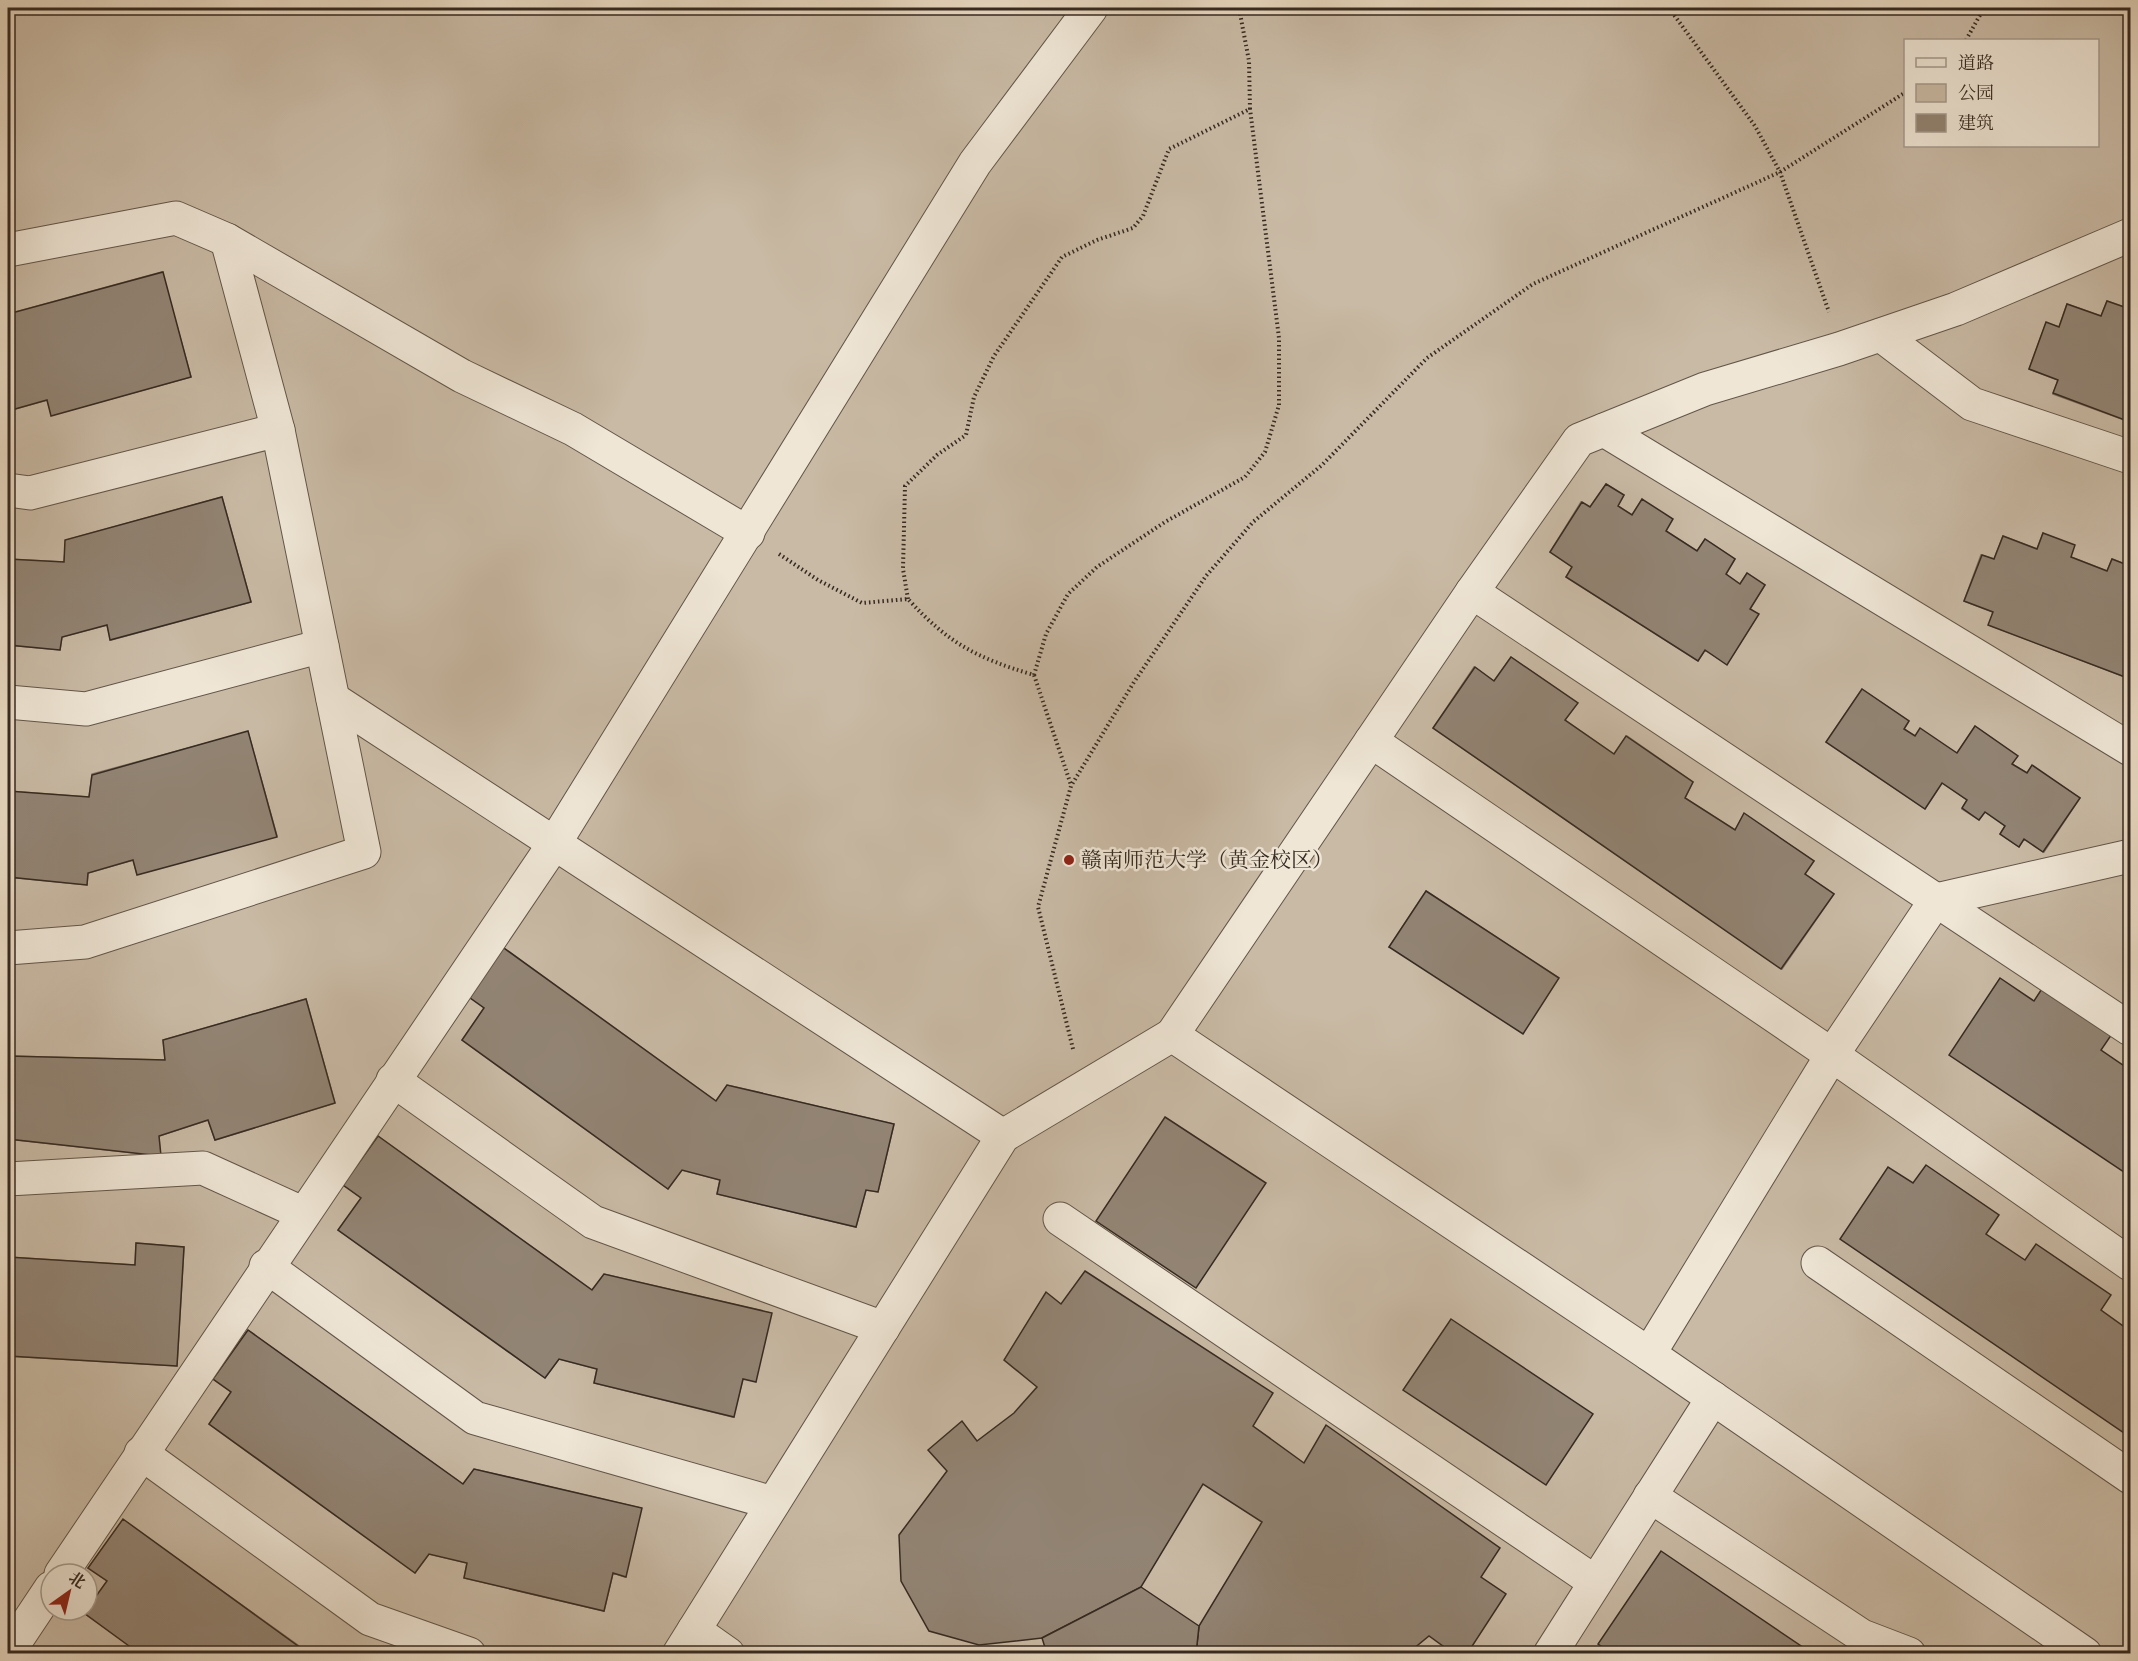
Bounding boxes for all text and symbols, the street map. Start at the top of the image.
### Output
legend [1904,39,2099,147]
text: 道路 [1958,52,1994,75]
text: 公园 [1958,82,1994,105]
text: 建筑 [1958,112,1994,135]
place label: 赣南师范大学（黄金校区） [1081,847,1333,874]
marker: 赣南师范大学（黄金校区） [1062,853,1076,867]
north arrow [39,1562,99,1622]
text: 北 [65,1568,89,1593]

